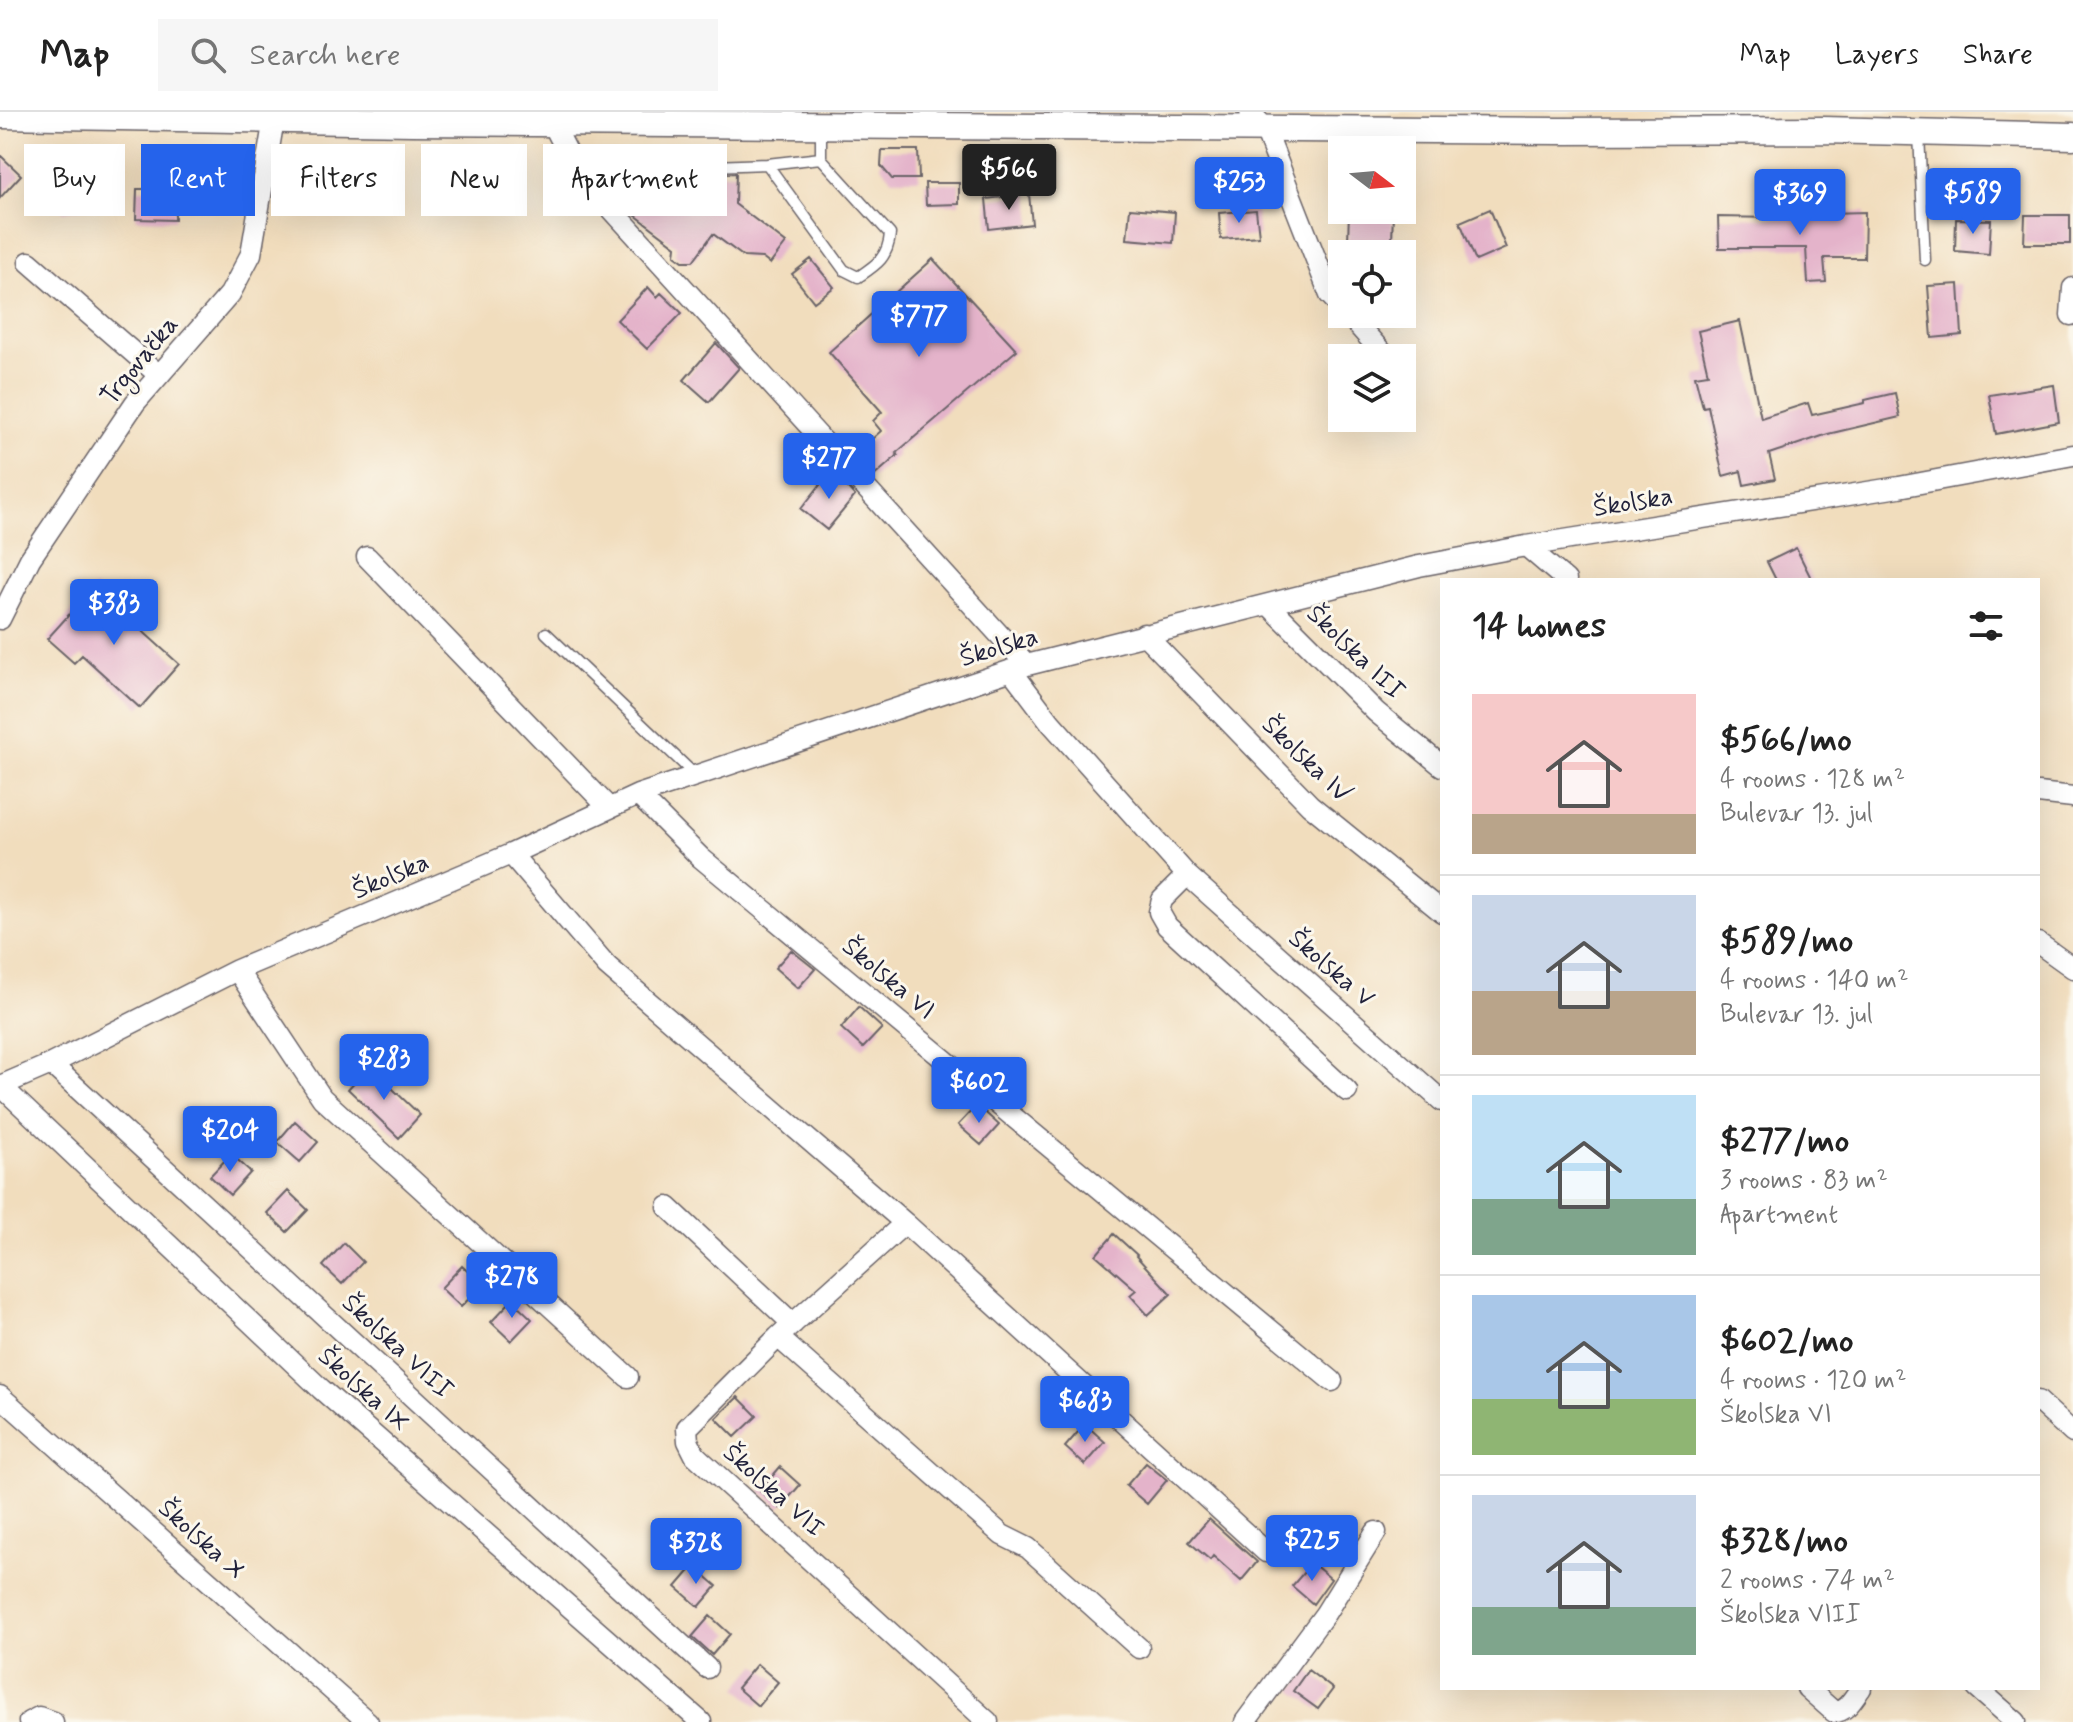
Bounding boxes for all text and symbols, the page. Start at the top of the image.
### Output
search box [158,19,718,91]
text: Map [40,31,110,80]
icon: search [186,33,230,77]
text: Search here [250,36,401,75]
text: Map [1740,37,1791,74]
text: Layers [1835,37,1919,74]
text: Share [1963,37,2033,74]
north arrow [1328,136,1416,224]
map controls [1328,136,1416,432]
chip: Buy [24,144,125,216]
chip: Rent [141,144,255,216]
chip: Filters [271,144,405,216]
chip: New [421,144,527,216]
chip: Apartment [543,144,727,216]
pin: $566 [962,144,1056,212]
text: $566 [980,153,1038,187]
pin: $253 [1192,157,1286,225]
text: $253 [1213,166,1265,200]
pin: $589 [1926,168,2020,236]
pin: $369 [1753,169,1847,237]
text: $589 [1944,177,2002,211]
text: $369 [1772,178,1828,212]
button: locate [1328,240,1416,328]
pin: $777 [872,291,966,359]
text: $777 [890,300,948,334]
street label: Trgovačka [93,309,188,414]
button: layers [1328,344,1416,432]
pin: $277 [782,433,876,501]
text: $277 [801,442,857,476]
street label: Školska [1591,480,1675,526]
pin: $383 [67,579,161,647]
text: $383 [88,588,140,622]
street label: Školska III [1299,598,1411,708]
text: 14 homes [1472,604,1606,649]
icon: filters [1964,604,2008,648]
street label: Školska [956,620,1042,676]
street label: Školska IV [1254,709,1358,811]
text: $566/mo [1720,718,1852,763]
icon: home [1536,726,1632,822]
text: 4 rooms · 128 m² [1720,763,1905,797]
text: Bulevar 13. jul [1720,797,1873,831]
street label: Školska [347,846,435,908]
text: $589/mo [1720,919,1853,964]
street label: Školska V [1281,922,1381,1016]
icon: home [1536,927,1632,1023]
street label: Školska VI [834,930,942,1028]
text: 4 rooms · 140 m² [1720,964,1909,998]
text: Bulevar 13. jul [1720,998,1873,1032]
pin: $283 [337,1034,431,1102]
text: $283 [358,1043,410,1077]
pin: $602 [932,1057,1026,1125]
text: $602 [950,1066,1009,1100]
pin: $204 [183,1106,277,1174]
text: $204 [201,1115,259,1149]
text: $277/mo [1720,1119,1849,1164]
icon: home [1536,1127,1632,1223]
text: 3 rooms · 83 m² [1720,1164,1888,1198]
text: Apartment [1720,1198,1838,1232]
pin: $278 [465,1252,559,1320]
text: $278 [484,1261,540,1295]
street label: Školska VIII [334,1287,460,1407]
text: $602/mo [1720,1319,1854,1364]
icon: home [1536,1327,1632,1423]
street label: Školska IX [310,1340,416,1440]
text: 4 rooms · 120 m² [1720,1364,1907,1398]
pin: $683 [1038,1376,1132,1444]
text: $683 [1058,1385,1112,1419]
text: Školska VI [1720,1398,1832,1432]
street label: Školska VII [715,1436,831,1546]
street label: Školska X [150,1492,252,1588]
pin: $225 [1265,1515,1359,1583]
pin: $328 [649,1518,743,1586]
text: $328/mo [1720,1519,1848,1564]
text: $225 [1284,1524,1340,1558]
text: $328 [669,1527,723,1561]
icon: home [1536,1527,1632,1623]
text: 2 rooms · 74 m² [1720,1564,1895,1598]
text: Školska VIII [1720,1598,1860,1632]

